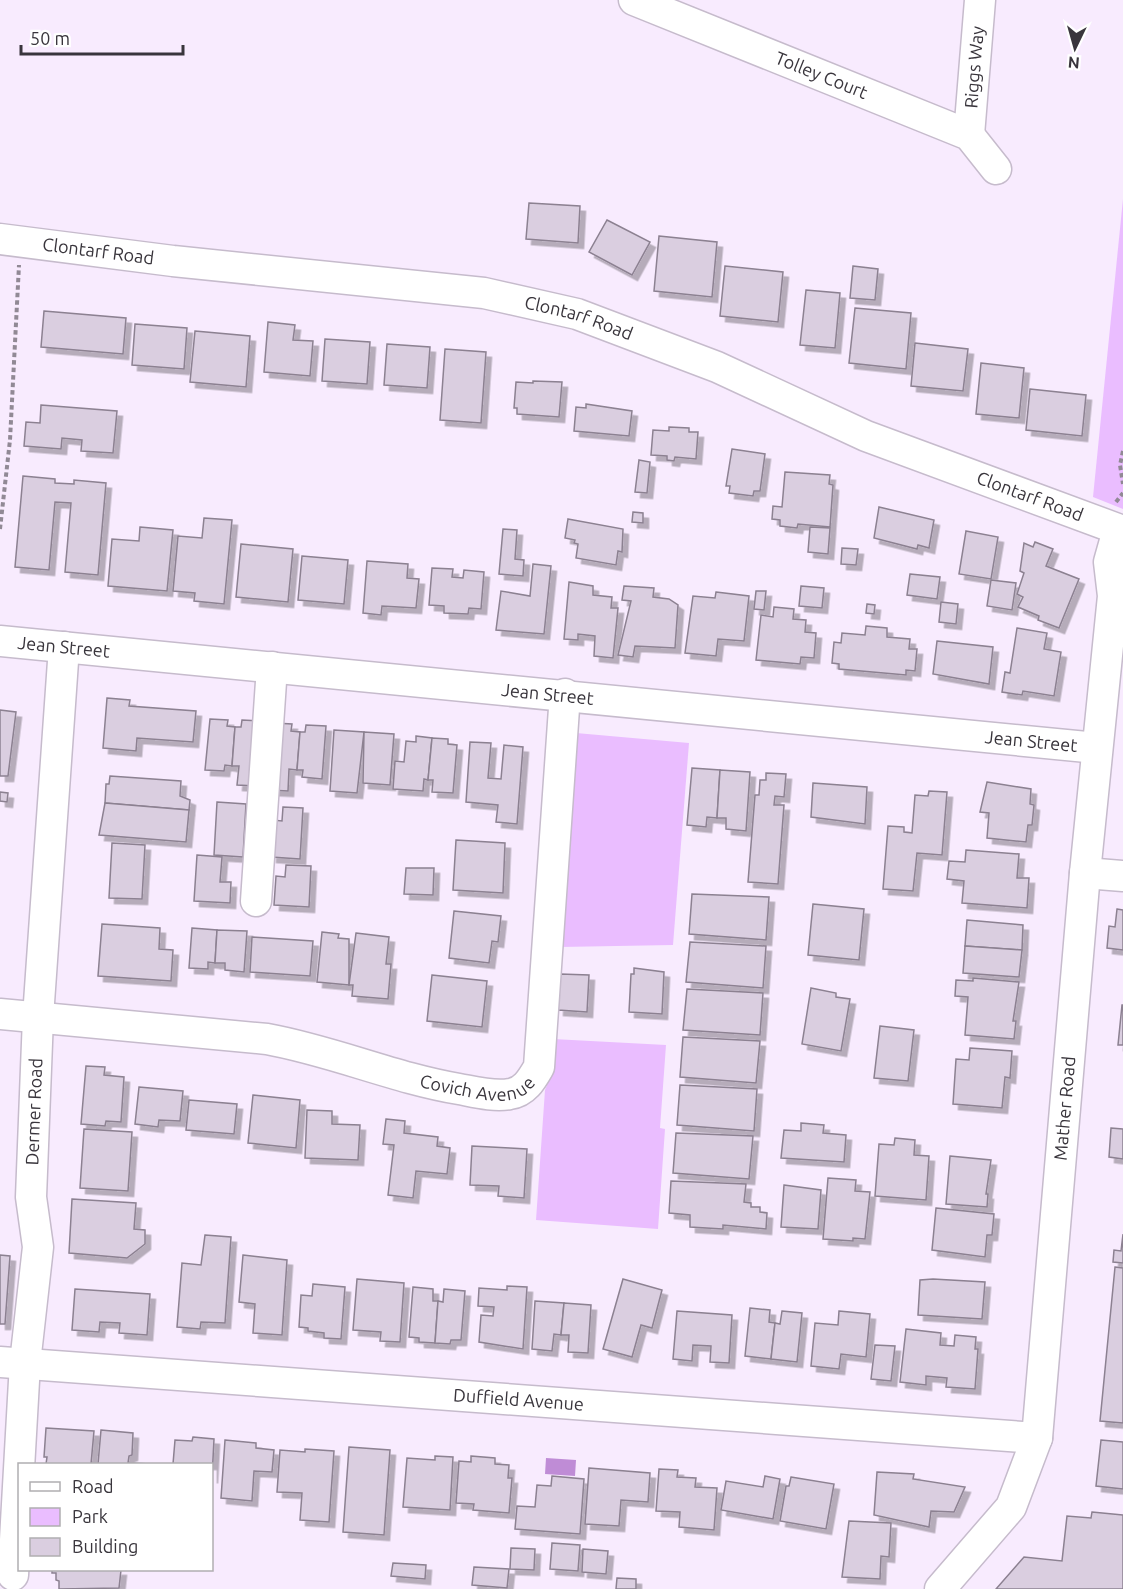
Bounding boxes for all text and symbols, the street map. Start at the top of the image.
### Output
scale bar [21,18,183,56]
north arrow [1045,18,1105,78]
street label: Riggs Way [960,25,987,109]
text: 50 m [30,28,70,48]
street label: Tolley Court [773,47,871,102]
text: N [1067,53,1080,72]
street label: Clontarf Road [41,233,155,267]
street label: Clontarf Road [523,291,636,343]
street label: Clontarf Road [974,467,1086,524]
street label: Jean Street [17,632,111,661]
street label: Jean Street [500,679,595,708]
street label: Jean Street [984,726,1078,755]
street label: Mather Road [1050,1055,1078,1161]
street label: Dermer Road [21,1058,45,1166]
street label: Covich Avenue [418,1070,539,1104]
street label: Duffield Avenue [453,1384,585,1414]
legend [18,1463,213,1571]
text: Road [72,1476,114,1496]
text: Park [72,1506,108,1526]
text: Building [72,1536,138,1556]

